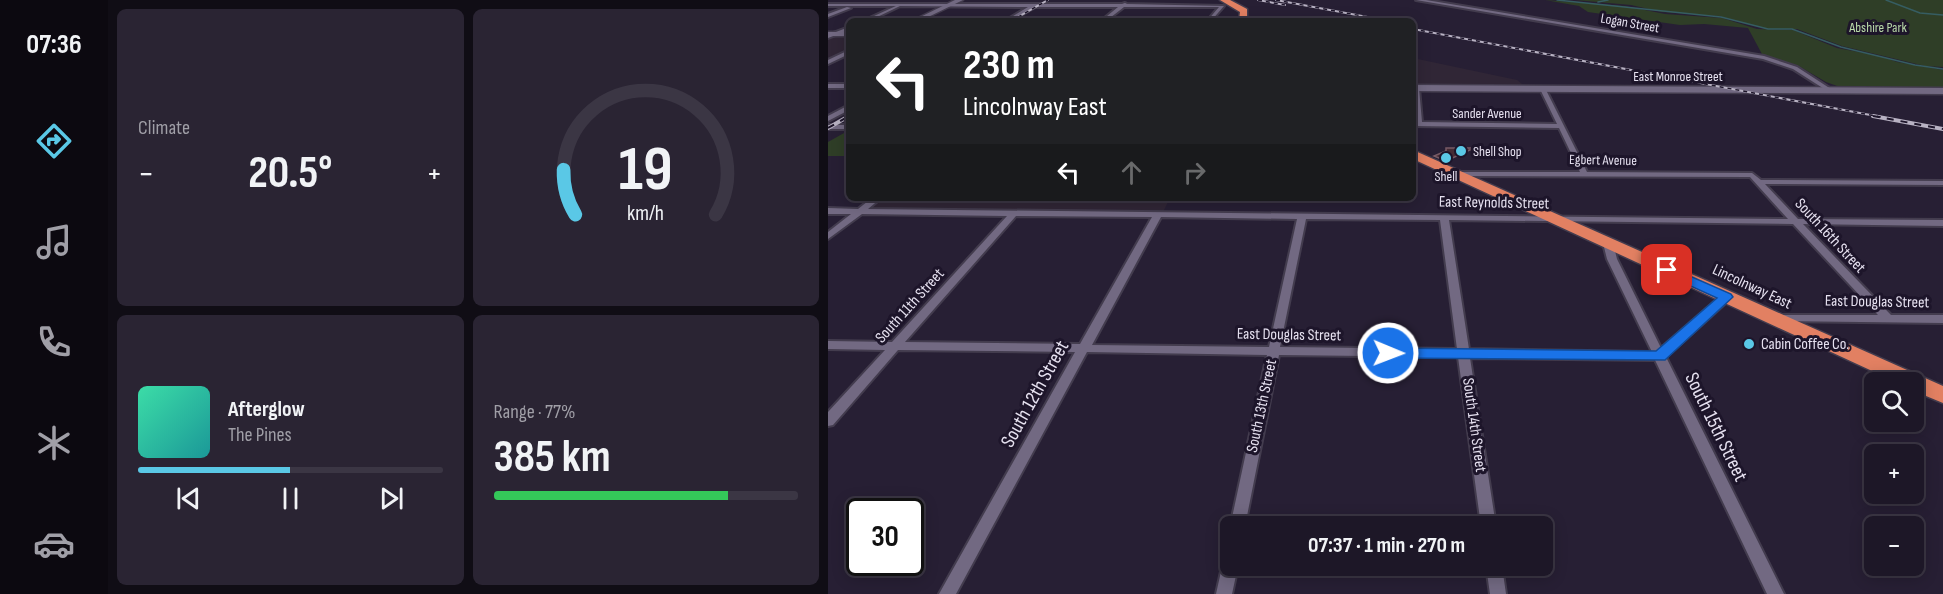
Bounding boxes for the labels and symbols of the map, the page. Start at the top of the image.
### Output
street label: Logan Street [1599,9,1661,37]
park label: Abshire Park [1848,19,1908,36]
street label: East Monroe Street [1633,68,1723,85]
street label: Sander Avenue [1452,105,1522,122]
place label: Shell Shop [1473,143,1522,160]
marker: Shell Shop [1454,144,1468,158]
marker: Shell [1439,151,1453,165]
street label: Egbert Avenue [1569,151,1637,169]
place label: Shell [1435,168,1457,185]
street label: East Reynolds Street [1439,193,1550,213]
street label: South 16th Street [1791,195,1869,277]
pin [1641,244,1692,295]
street label: Lincolnway East [1709,260,1795,314]
street label: South 11th Street [872,265,948,347]
street label: East Douglas Street [1825,292,1929,312]
position arrow [1356,321,1420,385]
street label: East Douglas Street [1237,325,1341,345]
place label: Cabin Coffee Co. [1761,335,1849,354]
street label: South 12th Street [996,336,1074,452]
marker: Cabin Coffee Co. [1742,337,1756,351]
street label: South 13th Street [1243,358,1281,454]
street label: South 15th Street [1679,369,1753,485]
street label: South 14th Street [1458,377,1490,473]
speed limit sign: 30 [846,498,924,576]

